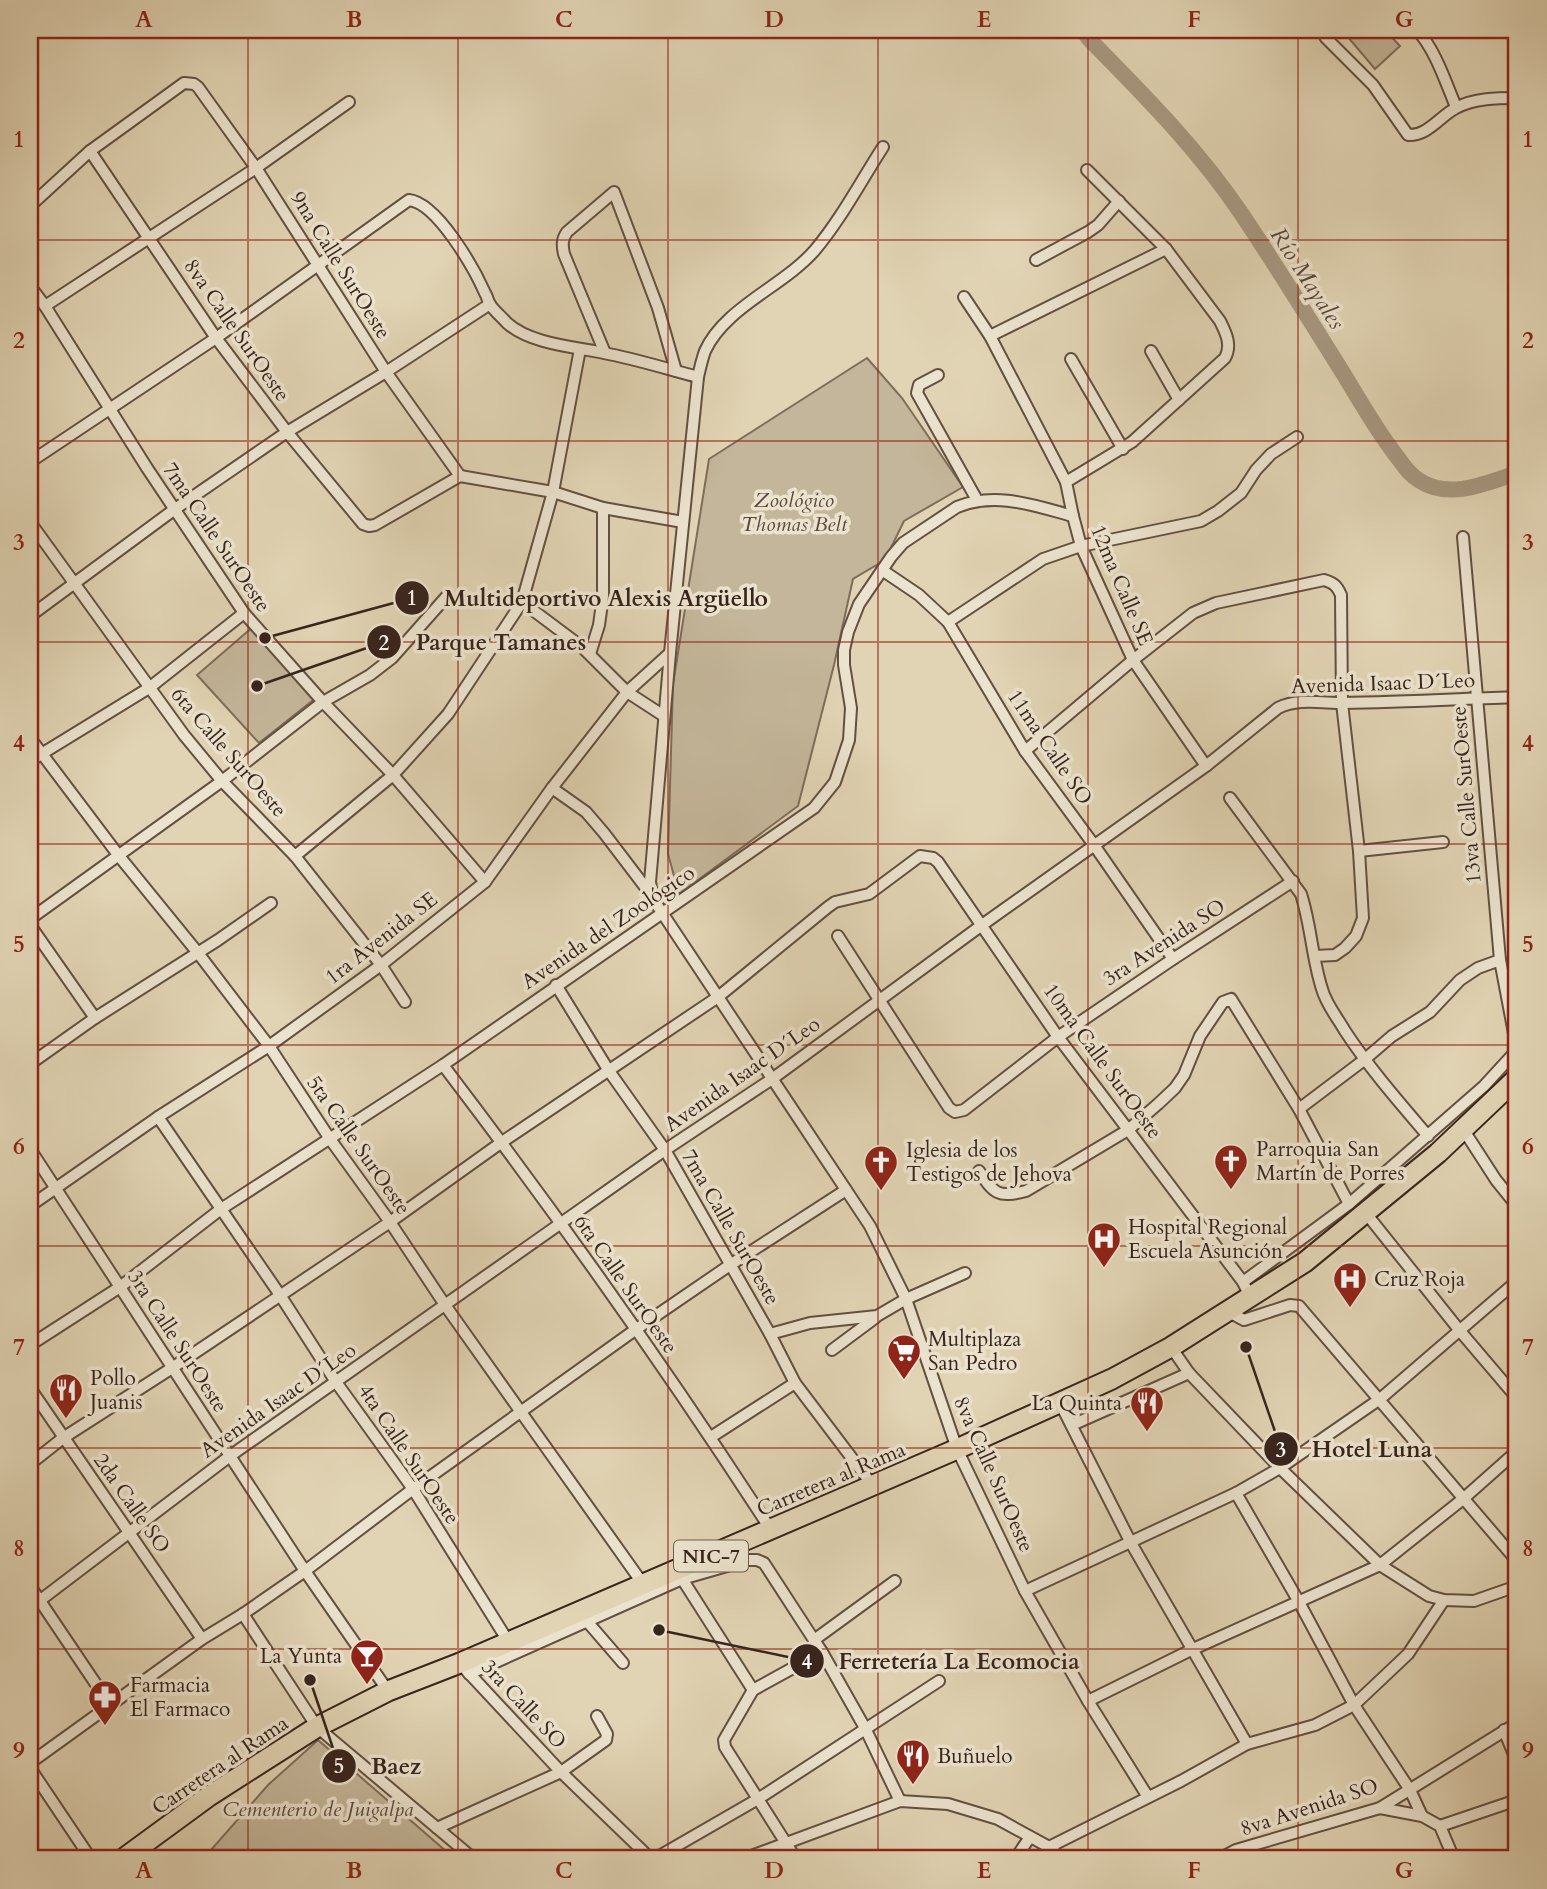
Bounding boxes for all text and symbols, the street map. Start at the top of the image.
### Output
text: A [135,4,153,35]
text: B [346,4,362,35]
text: C [555,4,573,35]
text: D [764,4,784,35]
text: E [977,4,991,35]
text: F [1187,4,1201,35]
text: G [1395,4,1414,35]
text: 1 [13,124,25,155]
text: 1 [1522,124,1534,155]
street label: 9na Calle SurOeste [284,186,398,345]
water label: Río Mayales [1263,221,1352,336]
street label: 8va Calle SurOeste [177,253,297,407]
text: 2 [13,325,25,356]
text: 2 [1522,325,1534,356]
street label: 7ma Calle SurOeste [156,457,277,618]
park label: Zoológico Thomas Belt [741,486,848,539]
street label: 12ma Calle SE [1083,520,1160,650]
text: 3 [13,527,25,558]
text: 3 [1522,527,1534,558]
callout: Multideportivo Alexis Argüello [395,576,782,620]
text: Multideportivo Alexis Argüello [444,583,768,614]
text: 1 [407,584,417,613]
callout: Parque Tamanes [367,620,601,664]
text: Parque Tamanes [416,627,586,658]
text: 2 [379,629,390,658]
street label: Avenida Isaac D´Leo [1290,666,1476,701]
street label: 6ta Calle SurOeste [164,681,293,824]
street label: 11ma Calle SO [1000,684,1099,811]
street label: 13va Calle SurOeste [1444,705,1489,885]
text: 4 [13,728,25,759]
text: 4 [1522,728,1534,759]
street label: Avenida del Zoológico [516,858,701,996]
street label: 1ra Avenida SE [319,885,444,992]
street label: 3ra Avenida SO [1097,892,1231,993]
text: 5 [13,929,25,960]
text: 5 [1522,929,1534,960]
street label: 10ma Calle SurOeste [1036,978,1169,1145]
street label: Avenida Isaac D´Leo [659,1010,826,1139]
street label: 5ta Calle SurOeste [300,1070,417,1221]
text: 6 [13,1131,25,1162]
text: 6 [1522,1131,1534,1162]
place label: Parroquia San Martín de Porres [1256,1135,1405,1188]
place label: Iglesia de los Testigos de Jehova [906,1136,1072,1189]
church icon: Parroquia San Martín de Porres [1212,1142,1250,1191]
church icon: Iglesia de los Testigos de Jehova [862,1143,900,1192]
street label: 7ma Calle SurOeste [674,1144,787,1310]
street label: 6ta Calle SurOeste [567,1209,684,1360]
place label: Hospital Regional Escuela Asunción [1128,1213,1287,1266]
hospital icon: Hospital Regional Escuela Asunción [1085,1220,1123,1269]
hospital icon: Cruz Roja [1331,1260,1369,1309]
street label: 3ra Calle SurOeste [121,1264,235,1418]
place label: Cruz Roja [1374,1265,1465,1294]
place label: Multiplaza San Pedro [928,1325,1021,1378]
text: 7 [13,1332,25,1363]
supermarket icon: Multiplaza San Pedro [885,1332,923,1381]
text: 7 [1522,1332,1534,1363]
street label: Avenida Isaac D´Leo [195,1336,362,1465]
place label: Pollo Juanis [87,1364,143,1417]
restaurant icon: Pollo Juanis [47,1371,85,1420]
street label: 4ta Calle SurOeste [351,1378,466,1530]
restaurant icon: La Quinta [1128,1384,1166,1433]
place label: La Quinta [1031,1389,1122,1418]
street label: 8va Calle SurOeste [946,1392,1041,1557]
callout: Hotel Luna [1263,1427,1446,1471]
text: Hotel Luna [1312,1434,1433,1465]
street label: Carretera al Rama [752,1435,910,1524]
text: 3 [1276,1436,1286,1465]
street label: 2da Calle SO [86,1447,177,1559]
text: 8 [13,1533,25,1564]
text: 8 [1522,1533,1534,1564]
road number: NIC-7 [674,1540,748,1572]
bar icon: La Yunta [348,1637,386,1686]
callout: Ferretería La Ecomocia [789,1639,1094,1683]
place label: La Yunta [260,1642,342,1671]
text: Ferretería La Ecomocia [838,1646,1080,1677]
text: 4 [802,1648,813,1677]
street label: 3ra Calle SO [475,1653,573,1755]
place label: Farmacia El Farmaco [130,1671,230,1724]
pharmacy icon: Farmacia El Farmaco [86,1678,124,1727]
street label: Carretera al Rama [146,1709,294,1822]
text: 9 [13,1735,25,1766]
text: 9 [1522,1735,1534,1766]
restaurant icon: Buñuelo [894,1737,932,1786]
place label: Buñuelo [937,1742,1013,1771]
callout: Baez [322,1744,436,1788]
text: Baez [371,1751,421,1782]
text: 5 [334,1752,344,1781]
street label: 8va Avenida SO [1236,1771,1382,1843]
park label: Cementerio de Juigalpa [223,1795,413,1824]
text: A [135,1855,153,1886]
text: B [346,1855,362,1886]
text: C [555,1855,573,1886]
text: D [764,1855,784,1886]
text: E [977,1855,991,1886]
text: F [1187,1855,1201,1886]
text: G [1395,1855,1414,1886]

